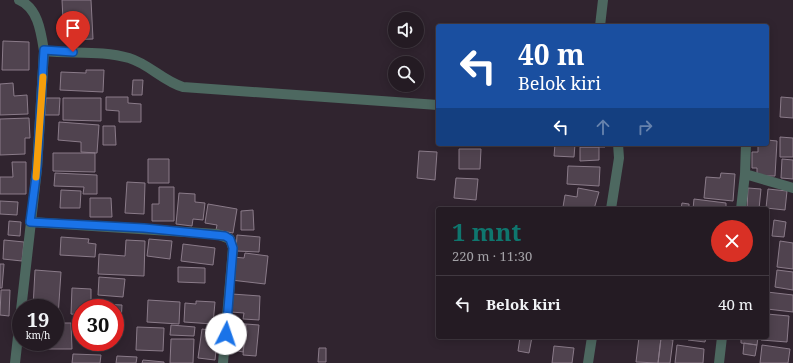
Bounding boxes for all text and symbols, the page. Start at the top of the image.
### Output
pin [56,11,90,52]
map controls [388,12,424,92]
button: sound [388,12,424,48]
icon: arrive [62,17,84,39]
text: 40 m [518,35,585,73]
icon: left [452,40,504,92]
button: search [388,56,424,92]
text: Belok kiri [518,71,601,95]
icon: left [550,116,572,138]
icon: ahead [592,116,614,138]
icon: right [634,116,656,138]
text: 1 mnt [452,215,521,248]
button: close [711,220,753,262]
text: 220 m · 11:30 [452,247,532,265]
icon: left [452,293,474,315]
text: Belok kiri [486,294,561,314]
text: 40 m [718,294,753,314]
speed limit sign: 30 [72,299,124,351]
text: 19 [27,306,49,333]
position arrow [205,313,247,355]
text: km/h [26,328,50,342]

